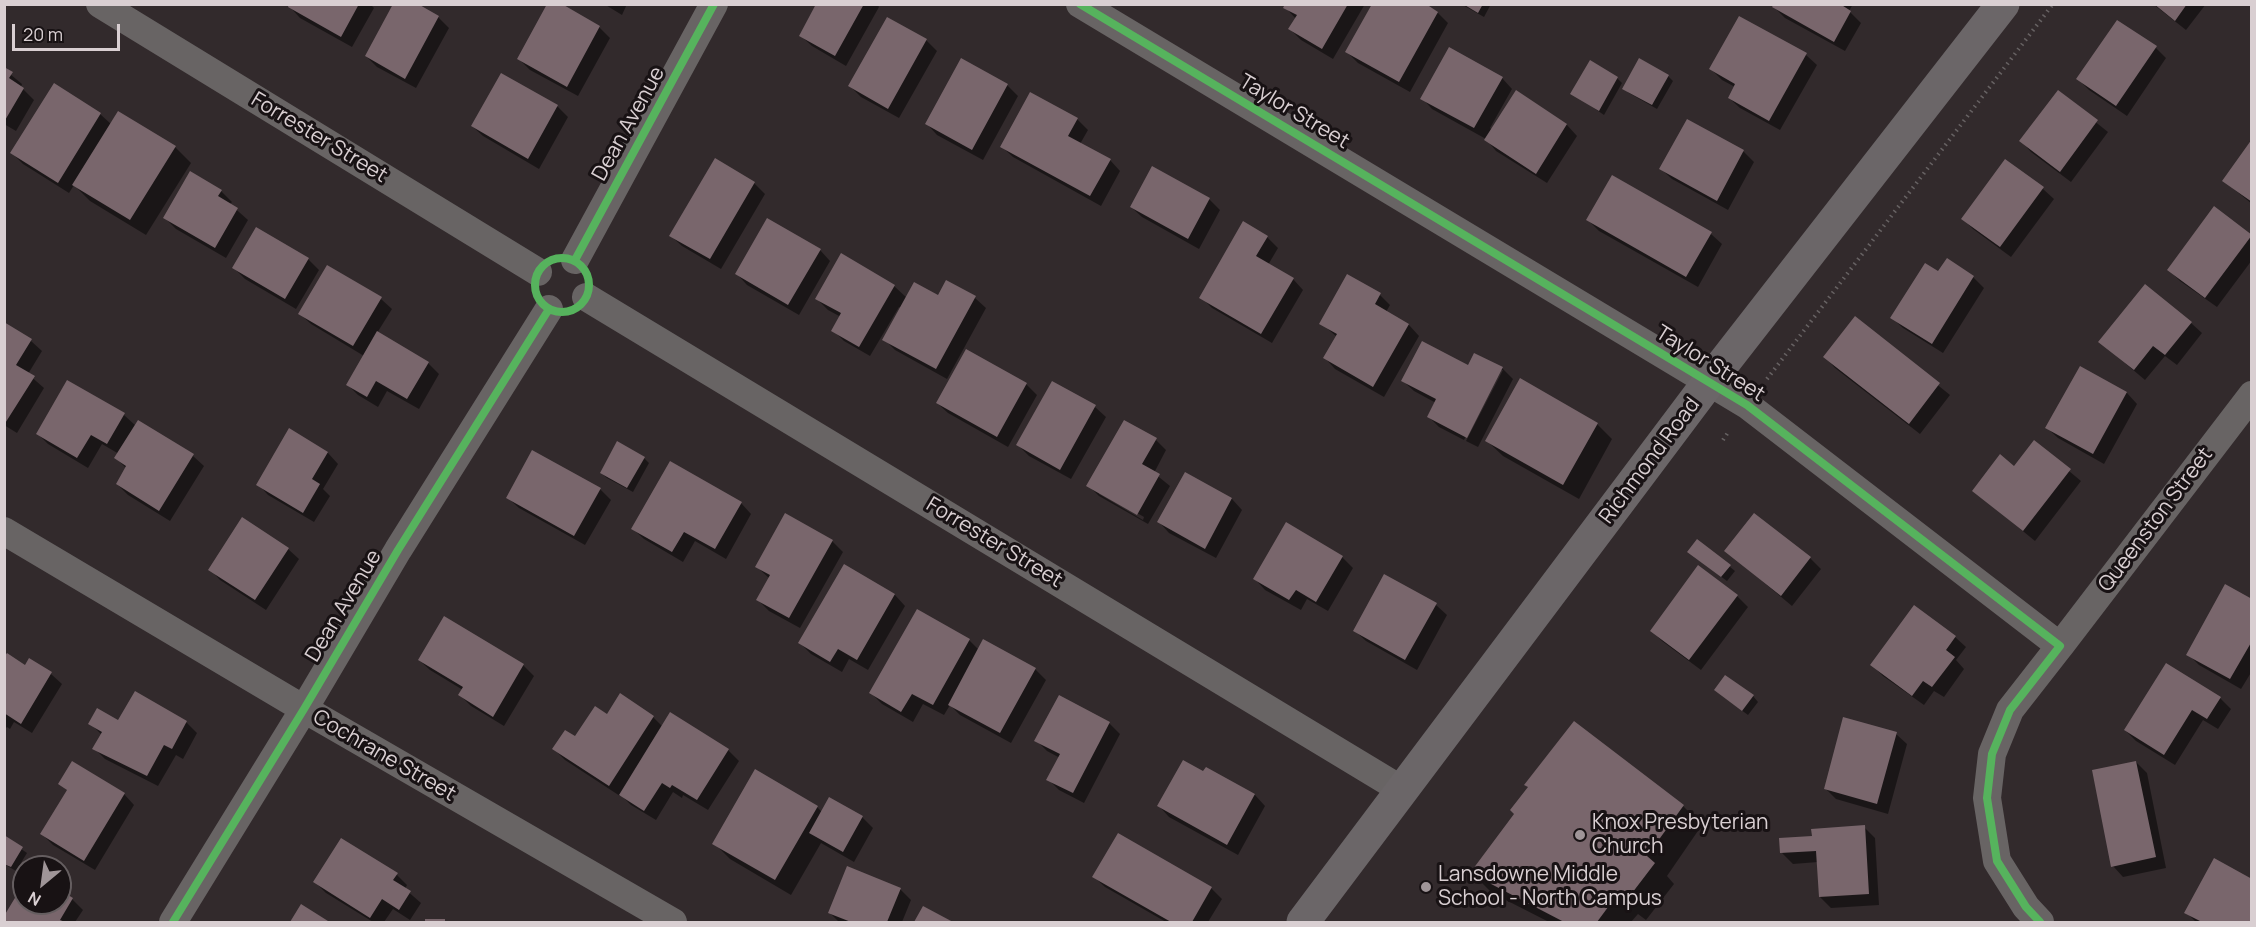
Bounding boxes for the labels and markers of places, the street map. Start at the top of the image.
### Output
place label: Knox Presbyterian Church [1592,810,1768,860]
marker: Knox Presbyterian Church [1573,828,1587,842]
place label: Lansdowne Middle School - North Campus [1438,862,1662,912]
marker: Lansdowne Middle School - North Campus [1419,880,1433,894]

